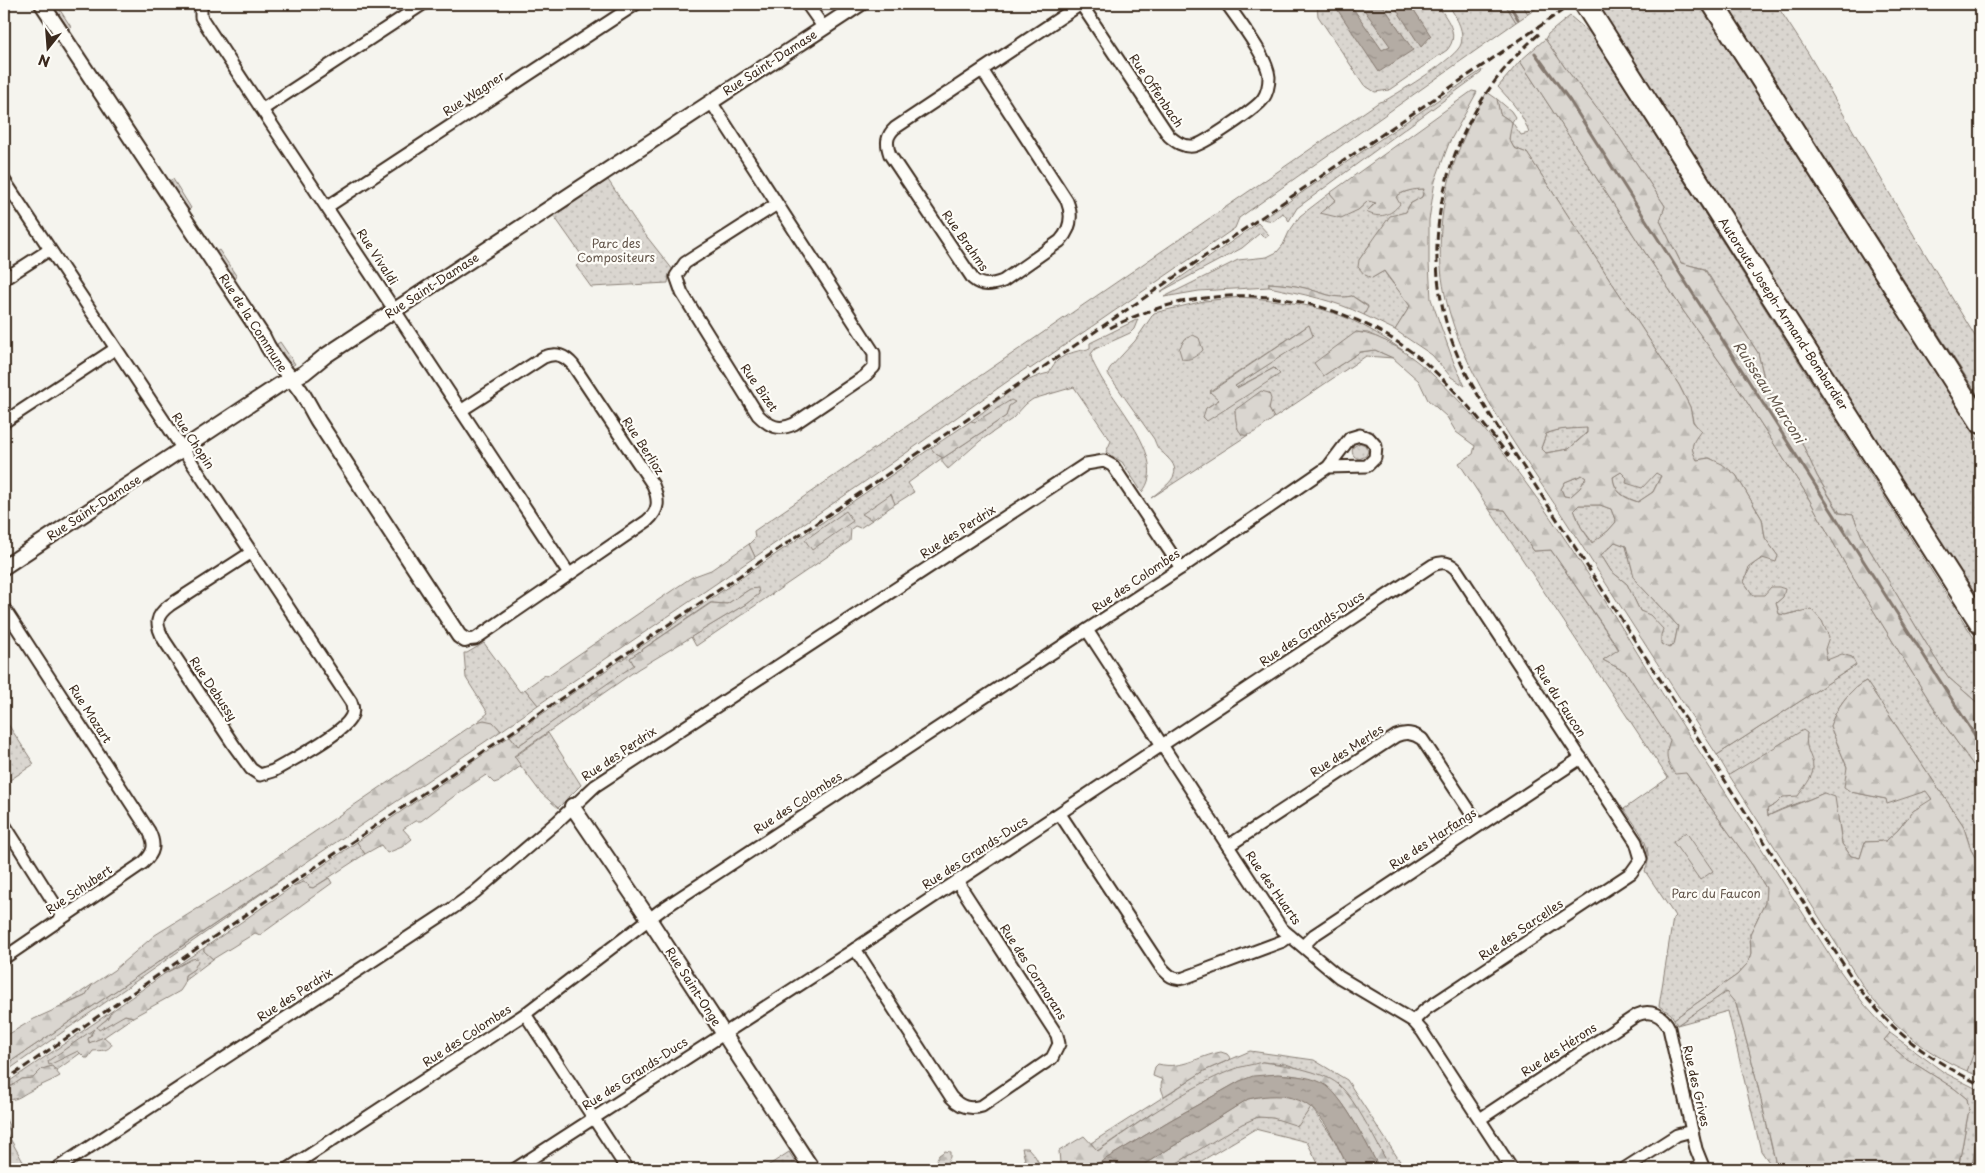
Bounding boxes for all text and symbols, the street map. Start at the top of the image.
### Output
north arrow [22,22,72,72]
street label: Rue Saint-Damase [719,25,820,99]
text: N [36,49,52,73]
street label: Rue Offenbach [1125,50,1188,131]
street label: Rue Wagner [439,66,508,120]
street label: Rue Brahms [938,206,994,275]
street label: Autoroute Joseph-Armand-Bombardier [1715,214,1853,414]
street label: Rue Vivaldi [353,225,403,288]
park label: Parc des Compositeurs [577,234,656,266]
street label: Rue Saint-Damase [381,248,482,322]
street label: Rue de la Commune [215,270,293,376]
water label: Ruisseau Marconi [1728,336,1811,449]
street label: Rue Bizet [737,360,783,415]
street label: Rue Chopin [168,408,219,472]
street label: Rue Berlioz [618,413,669,478]
street label: Rue Saint-Damase [43,470,144,544]
street label: Rue des Perdrix [916,500,999,562]
street label: Rue des Colombes [1088,544,1183,616]
street label: Rue des Grands-Ducs [1255,586,1368,670]
street label: Rue Debussy [186,653,242,724]
street label: Rue du Faucon [1531,661,1591,740]
street label: Rue Mozart [65,681,117,746]
street label: Rue des Merles [1306,719,1387,781]
street label: Rue des Perdrix [578,721,659,785]
street label: Rue des Colombes [750,766,846,838]
street label: Rue des Harfangs [1385,803,1480,873]
street label: Rue des Grands-Ducs [918,811,1031,893]
street label: Rue des Huarts [1242,847,1306,928]
street label: Rue Schubert [42,860,115,918]
park label: Parc du Faucon [1671,884,1761,902]
street label: Rue des Sarcelles [1475,894,1567,964]
street label: Rue des Cormorans [996,920,1072,1023]
street label: Rue Saint-Onge [662,943,726,1030]
street label: Rue des Perdrix [253,963,336,1025]
street label: Rue des Colombes [419,999,515,1071]
street label: Rue des Hérons [1517,1018,1600,1080]
street label: Rue des Grands-Ducs [578,1032,691,1114]
street label: Rue des Grives [1679,1043,1715,1129]

